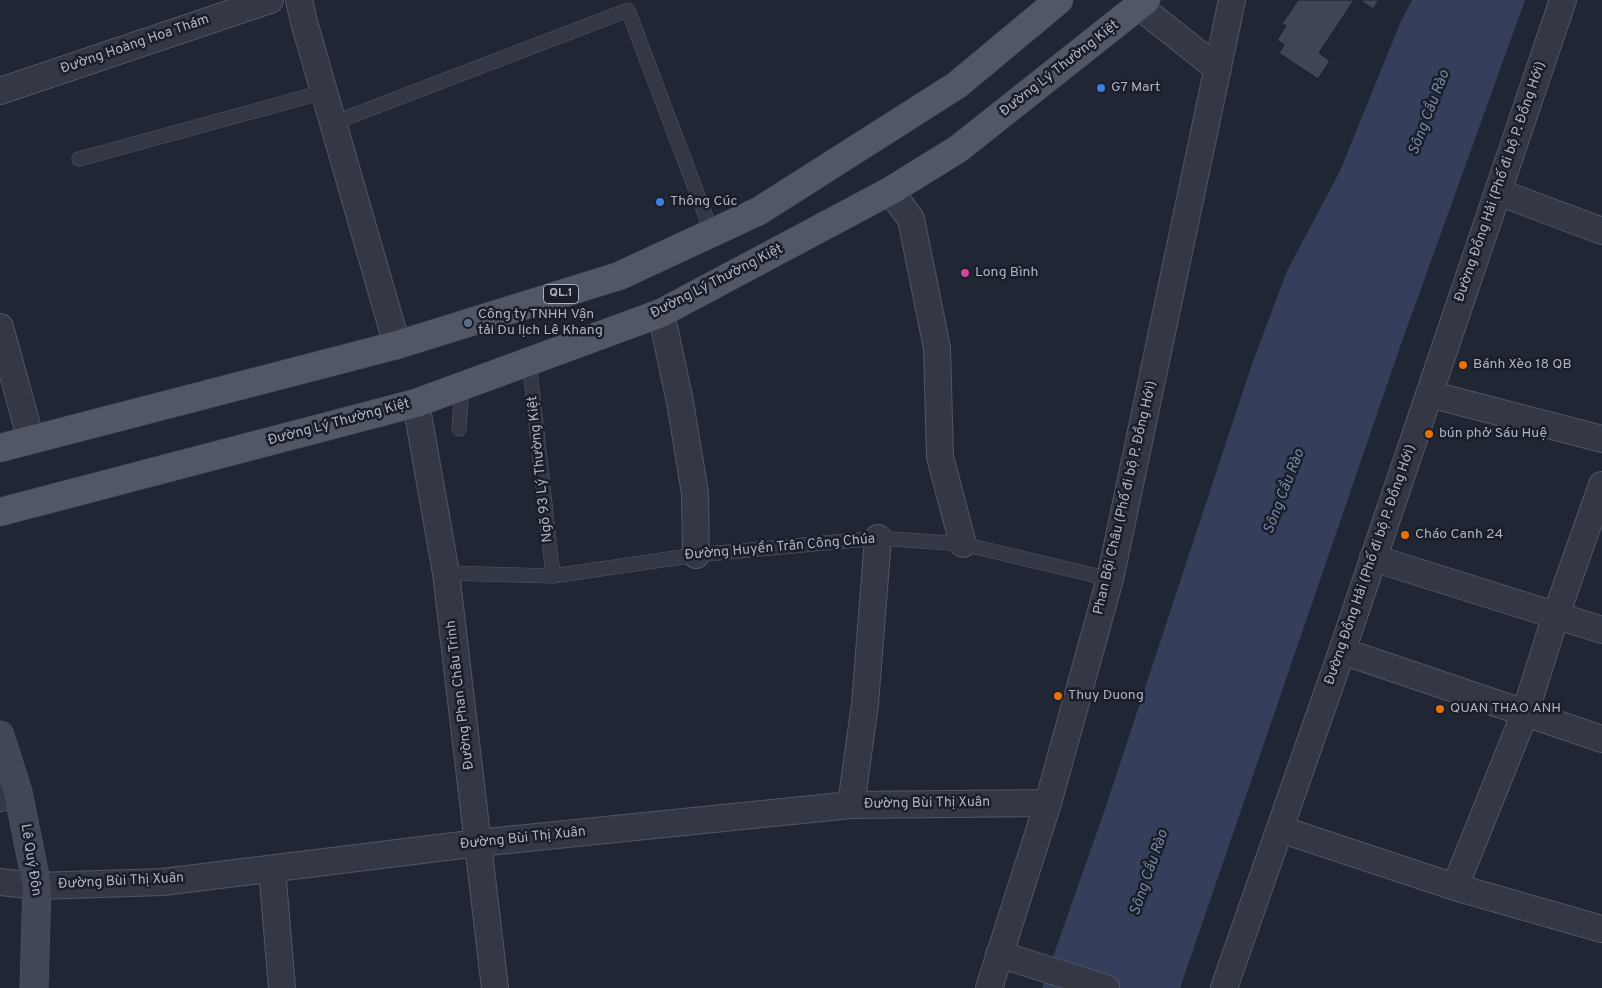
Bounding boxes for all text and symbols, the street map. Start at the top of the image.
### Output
street label: Đường Hoàng Hoa Thám [59,12,211,78]
street label: Đường Lý Thường Kiệt [997,17,1123,121]
street label: Đường Đồng Hải (Phố đi bộ P. Đồng Hới) [1452,60,1550,304]
water label: Sông Cầu Rào [1406,68,1454,158]
place label: G7 Mart [1111,80,1160,96]
marker: G7 Mart [1095,82,1107,94]
place label: Thông Cúc [670,194,737,210]
marker: Thông Cúc [654,196,666,208]
street label: Đường Lý Thường Kiệt [648,241,786,323]
place label: Long Bình [975,265,1038,281]
marker: Long Bình [959,267,971,279]
road number: QL.1 [544,284,578,304]
place label: Công ty TNHH Vận tải Du lịch Lê Khang [478,307,603,340]
marker: Công ty TNHH Vận tải Du lịch Lê Khang [462,317,474,329]
place label: Bánh Xèo 18 QB [1473,357,1572,373]
marker: Bánh Xèo 18 QB [1457,359,1469,371]
street label: Phan Bội Châu (Phố đi bộ P. Đồng Hới) [1091,379,1161,617]
street label: Ngõ 93 Lý Thường Kiệt [525,395,557,543]
street label: Đường Lý Thường Kiệt [266,396,412,450]
place label: bún phở Sáu Huệ [1439,426,1547,442]
marker: bún phở Sáu Huệ [1423,428,1435,440]
street label: Đường Đồng Hải (Phố đi bộ P. Đồng Hới) [1322,443,1420,687]
water label: Sông Cầu Rào [1261,447,1309,537]
place label: Cháo Canh 24 [1415,527,1503,543]
marker: Cháo Canh 24 [1399,529,1411,541]
street label: Đường Huyền Trân Công Chúa [684,531,876,565]
street label: Đường Phan Châu Trinh [443,619,479,771]
place label: Thuy Duong [1068,688,1144,704]
marker: Thuy Duong [1052,690,1064,702]
place label: QUAN THAO ANH [1450,701,1561,717]
marker: QUAN THAO ANH [1434,703,1446,715]
street label: Đường Bùi Thị Xuân [864,795,990,813]
street label: Lê Quý Đôn [16,823,44,897]
street label: Đường Bùi Thị Xuân [459,824,587,854]
water label: Sông Cầu Rào [1127,828,1173,918]
street label: Đường Bùi Thị Xuân [58,870,184,894]

